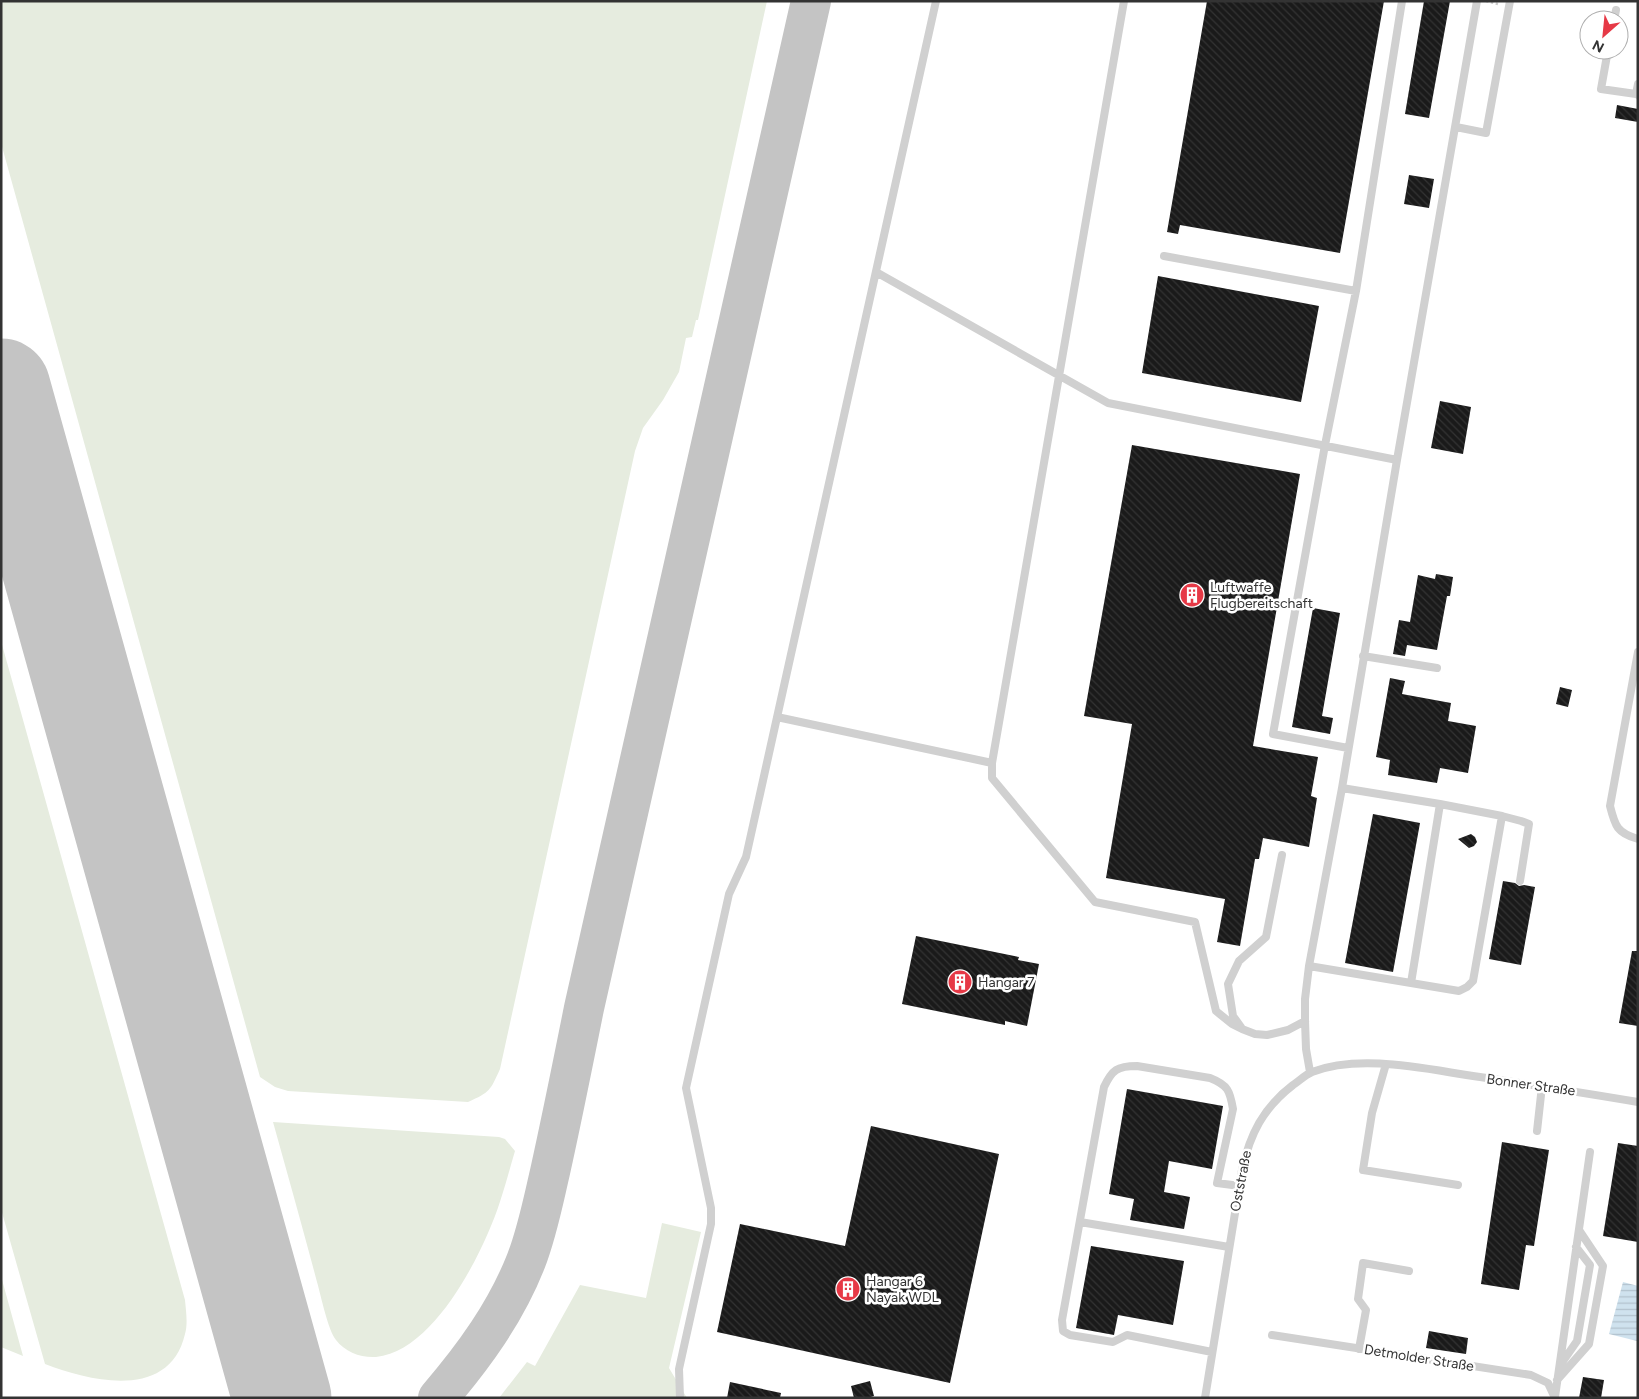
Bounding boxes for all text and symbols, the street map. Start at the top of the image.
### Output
north arrow [1579,10,1629,60]
text: N [1590,36,1607,56]
place label: Luftwaffe Flugbereitschaft [1210,579,1313,612]
building icon: Luftwaffe Flugbereitschaft [1179,582,1205,608]
building icon: Hangar 7 [947,969,973,995]
place label: Hangar 7 [978,974,1035,991]
street label: Bonner Straße [1486,1070,1577,1100]
street label: Oststraße [1227,1149,1255,1213]
place label: Hangar 6 Nayak WDL [866,1273,940,1306]
building icon: Hangar 6 Nayak WDL [835,1276,861,1302]
street label: Detmolder Straße [1363,1341,1476,1375]

